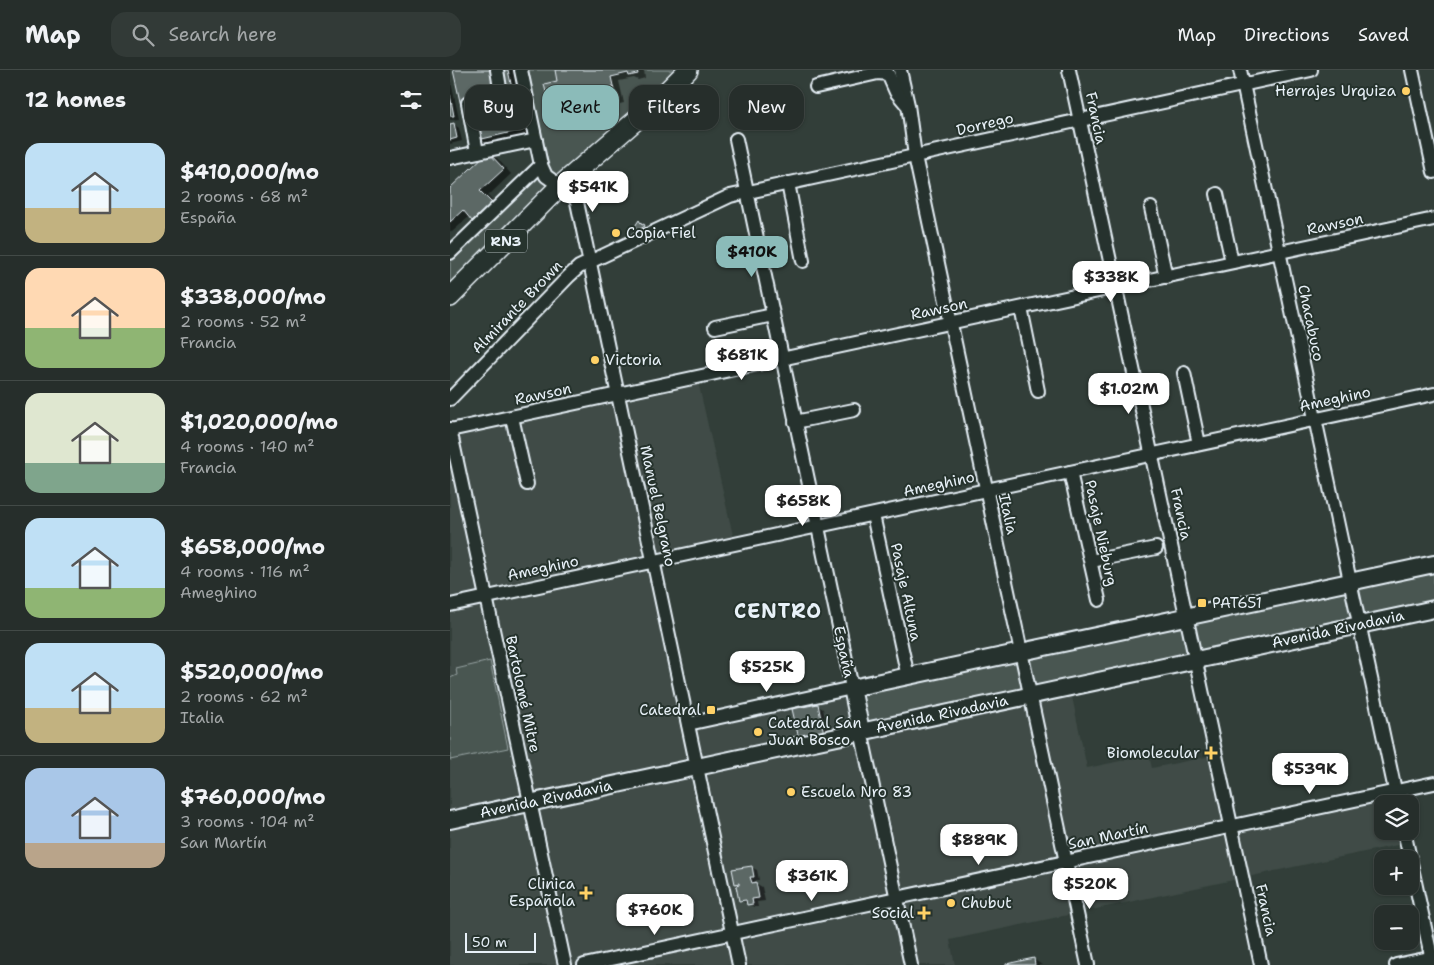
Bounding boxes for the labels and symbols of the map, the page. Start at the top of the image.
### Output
place label: Herrajes Urquiza [1275,81,1397,101]
marker: Herrajes Urquiza [1400,85,1412,97]
street label: Francia [1081,90,1111,147]
street label: Dorrego [954,108,1016,140]
pin: $541K [558,170,628,213]
street label: Rawson [1305,208,1365,240]
place label: Copia Fiel [626,223,696,243]
marker: Copia Fiel [610,227,622,239]
road number: RN3 [485,230,527,252]
pin: $410K [717,236,787,278]
street label: Almirante Brown [467,256,567,358]
pin: $338K [1076,260,1146,303]
street label: Chacabuco [1293,283,1329,363]
street label: Rawson [909,293,969,325]
pin: $681K [707,338,777,381]
place label: Victoria [605,350,662,370]
marker: Victoria [589,354,601,366]
pin: $1.02M [1088,372,1170,415]
street label: Rawson [513,378,573,410]
street label: Ameghino [1297,382,1373,416]
street label: Manuel Belgrano [635,444,681,568]
street label: Ameghino [901,467,977,501]
street label: Pasaje Nieburg [1080,478,1122,588]
pin: $658K [768,484,838,527]
street label: Francia [1166,486,1196,543]
street label: Italia [994,492,1022,537]
street label: Pasaje Altuna [886,541,926,643]
street label: Ameghino [505,551,581,585]
place label: PAT651 [1212,593,1262,613]
marker: PAT651 [1196,597,1208,609]
district label: CENTRO [734,598,822,624]
street label: Avenida Rivadavia [1270,605,1407,653]
street label: España [829,624,859,680]
street label: Bartolomé Mitre [501,634,545,754]
pin: $525K [732,650,802,693]
street label: Avenida Rivadavia [874,690,1011,738]
place label: Catedral [639,700,701,720]
marker: Catedral [705,704,717,716]
place label: Catedral San Juan Bosco [768,713,862,750]
marker: Catedral San Juan Bosco [752,726,764,738]
place label: Biomolecular [1107,743,1200,763]
marker: Biomolecular [1204,746,1218,760]
pin: $539K [1275,752,1345,795]
street label: Avenida Rivadavia [478,775,615,823]
place label: Escuela Nro 83 [801,782,912,802]
marker: Escuela Nro 83 [785,786,797,798]
street label: San Martín [1066,818,1150,854]
pin: $889K [944,824,1014,866]
pin: $361K [777,860,847,902]
pin: $520K [1055,868,1125,910]
place label: Clinica Española [509,874,576,911]
street label: Francia [1251,882,1281,939]
marker: Clinica Española [579,886,593,900]
place label: Chubut [961,893,1012,913]
pin: $760K [620,894,690,936]
marker: Chubut [945,897,957,909]
place label: Social [872,903,914,923]
marker: Social [918,907,930,919]
scale bar [465,930,536,953]

